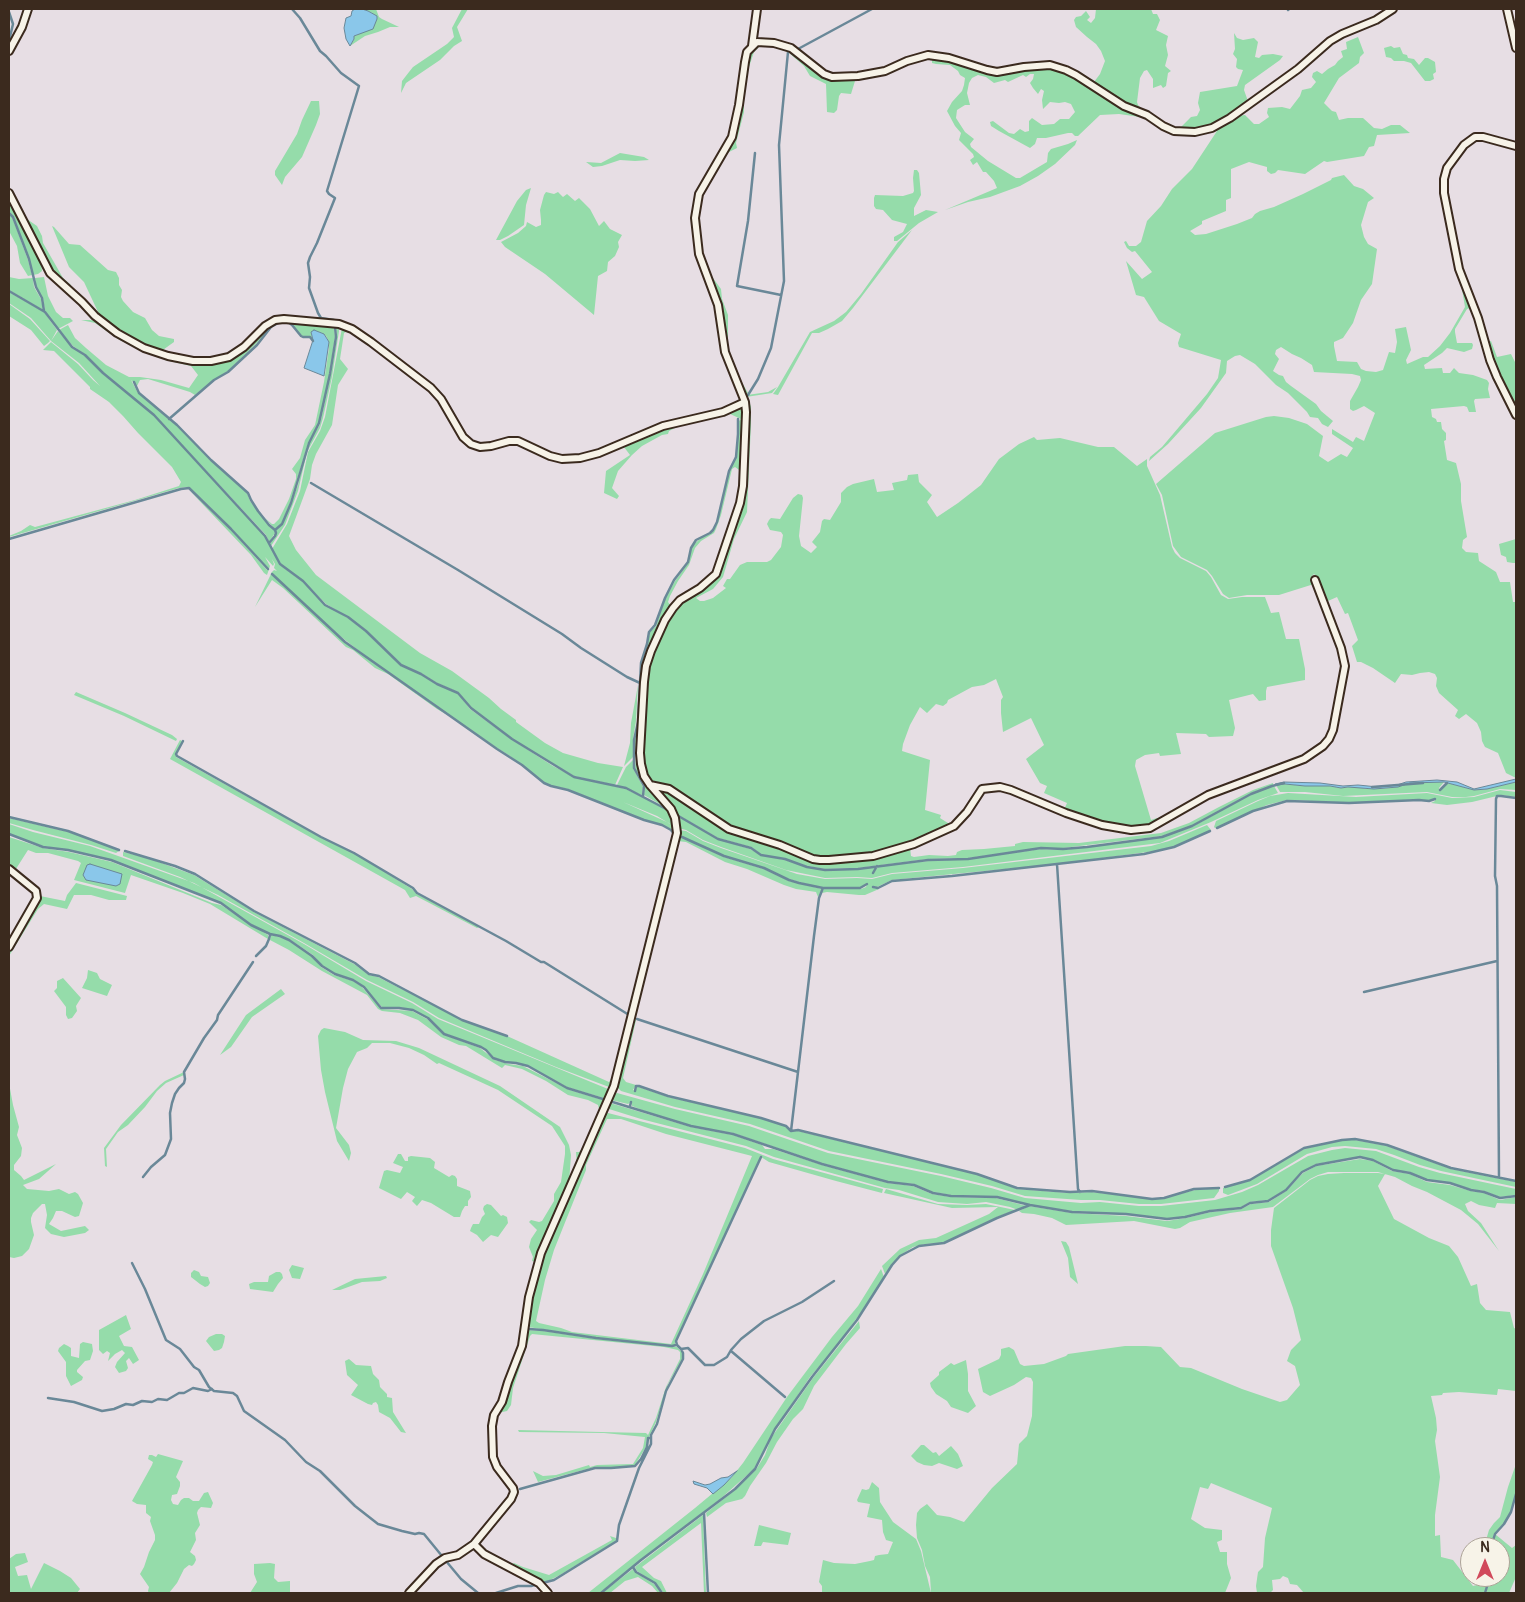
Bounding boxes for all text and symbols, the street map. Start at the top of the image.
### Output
north arrow [1460,1537,1510,1587]
text: N [1480,1539,1490,1556]

